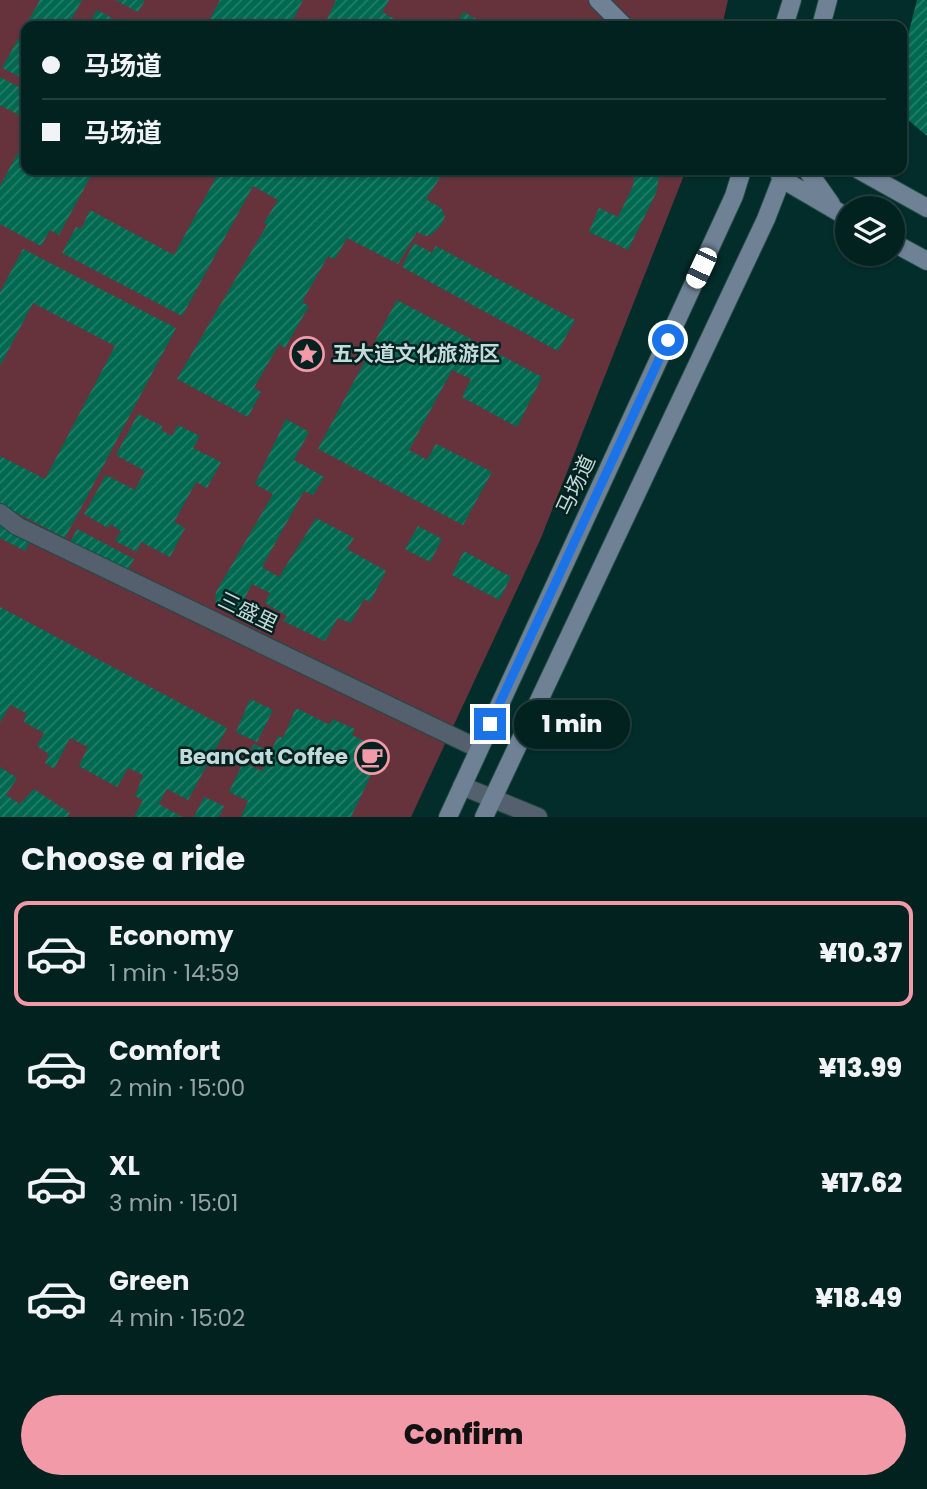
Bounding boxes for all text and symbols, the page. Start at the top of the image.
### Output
text: 马场道 [84,48,162,84]
text: 马场道 [84,115,162,151]
map controls [835,196,905,266]
button: layers [835,196,905,266]
car [683,245,720,291]
route start [652,324,684,356]
place icon: 五大道文化旅游区 [288,335,326,373]
place label: 五大道文化旅游区 [332,339,500,368]
street label: 马场道 [549,450,602,519]
street label: 三盛里 [214,585,283,638]
callout: 1 min [514,700,630,748]
route end [474,708,506,740]
text: 1 min [542,708,602,740]
cafe icon: BeanCat Coffee [353,738,391,776]
place label: BeanCat Coffee [179,742,348,771]
text: Choose a ride [21,836,245,881]
text: Economy [109,918,233,954]
icon: car [25,922,88,985]
text: ¥10.37 [819,935,902,971]
text: 1 min · 14:59 [109,957,239,989]
text: Comfort [109,1033,221,1069]
icon: car [25,1037,88,1100]
text: ¥13.99 [819,1050,902,1086]
text: 2 min · 15:00 [109,1072,245,1104]
text: XL [109,1148,140,1184]
icon: car [25,1152,88,1215]
text: ¥17.62 [821,1165,902,1201]
text: 3 min · 15:01 [109,1187,238,1219]
text: Green [109,1263,190,1299]
icon: car [25,1267,88,1330]
text: ¥18.49 [815,1280,902,1316]
text: 4 min · 15:02 [109,1302,245,1334]
button: Confirm [21,1395,906,1475]

